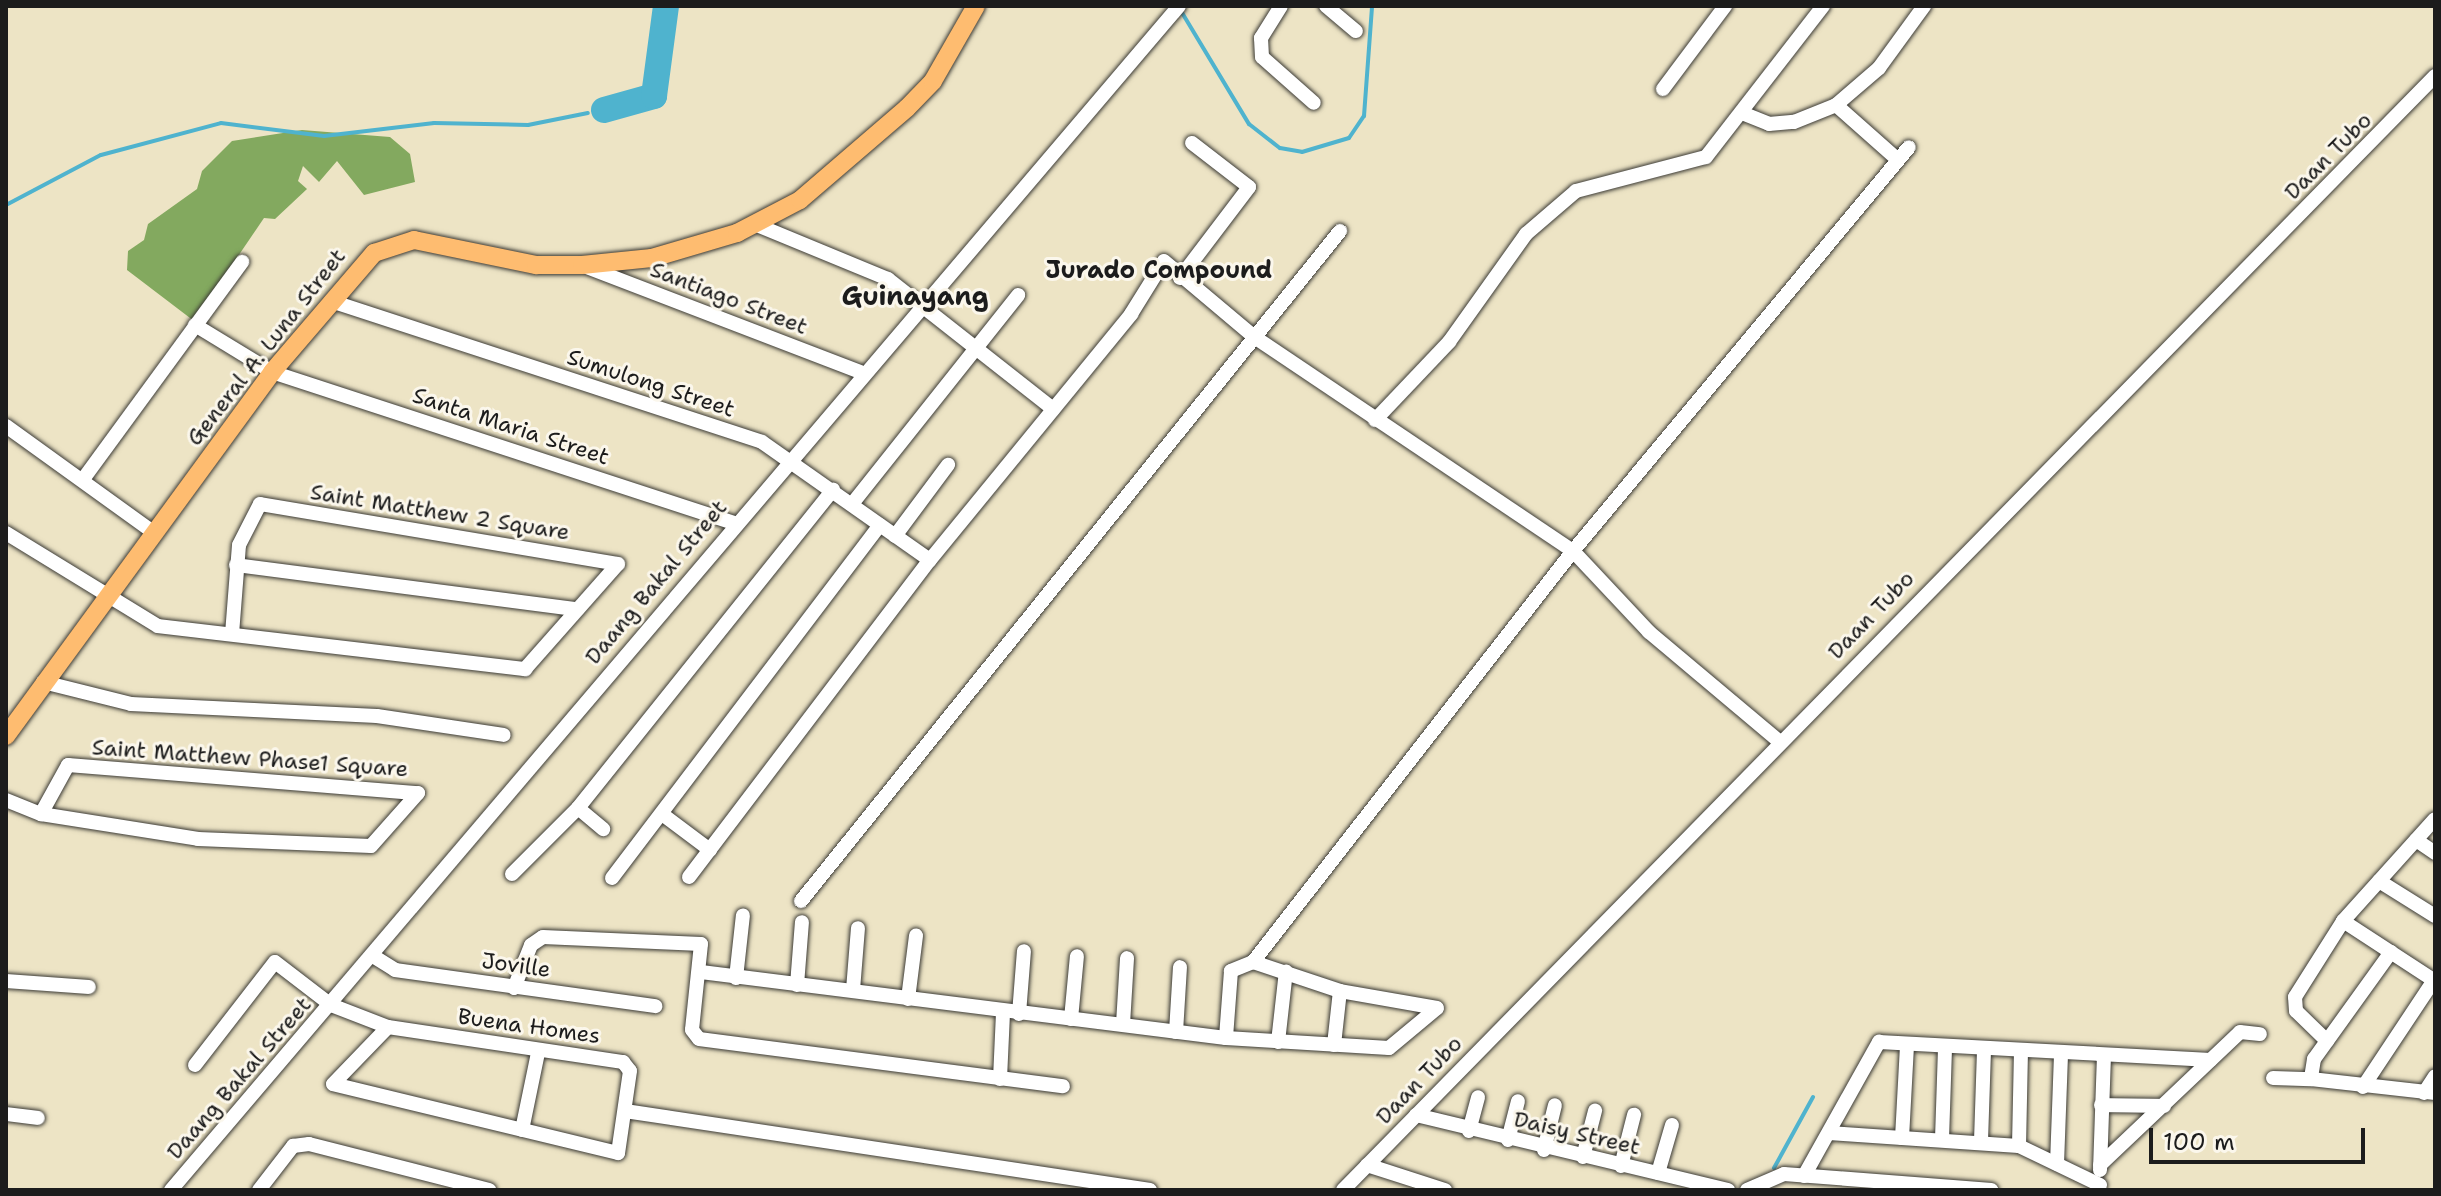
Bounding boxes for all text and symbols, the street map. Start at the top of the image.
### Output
street label: Daan Tubo [2279,107,2377,205]
street label: General A. Luna Street [181,243,351,451]
street label: Santiago Street [647,256,811,340]
district label: Jurado Compound [1046,257,1272,285]
district label: Guinayang [841,280,989,312]
street label: Sumulong Street [564,343,738,423]
street label: Santa Maria Street [409,382,613,470]
street label: Saint Matthew 2 Square [309,478,571,546]
street label: Daang Bakal Street [580,494,732,670]
street label: Daan Tubo [1822,565,1920,665]
street label: Saint Matthew Phase1 Square [91,734,409,782]
street label: Joville [480,947,552,983]
street label: Daang Bakal Street [161,991,317,1165]
street label: Buena Homes [456,1003,602,1049]
street label: Daan Tubo [1370,1030,1468,1130]
street label: Daisy Street [1511,1106,1643,1160]
scale bar [2153,1112,2369,1162]
text: 100 m [2163,1126,2235,1158]

